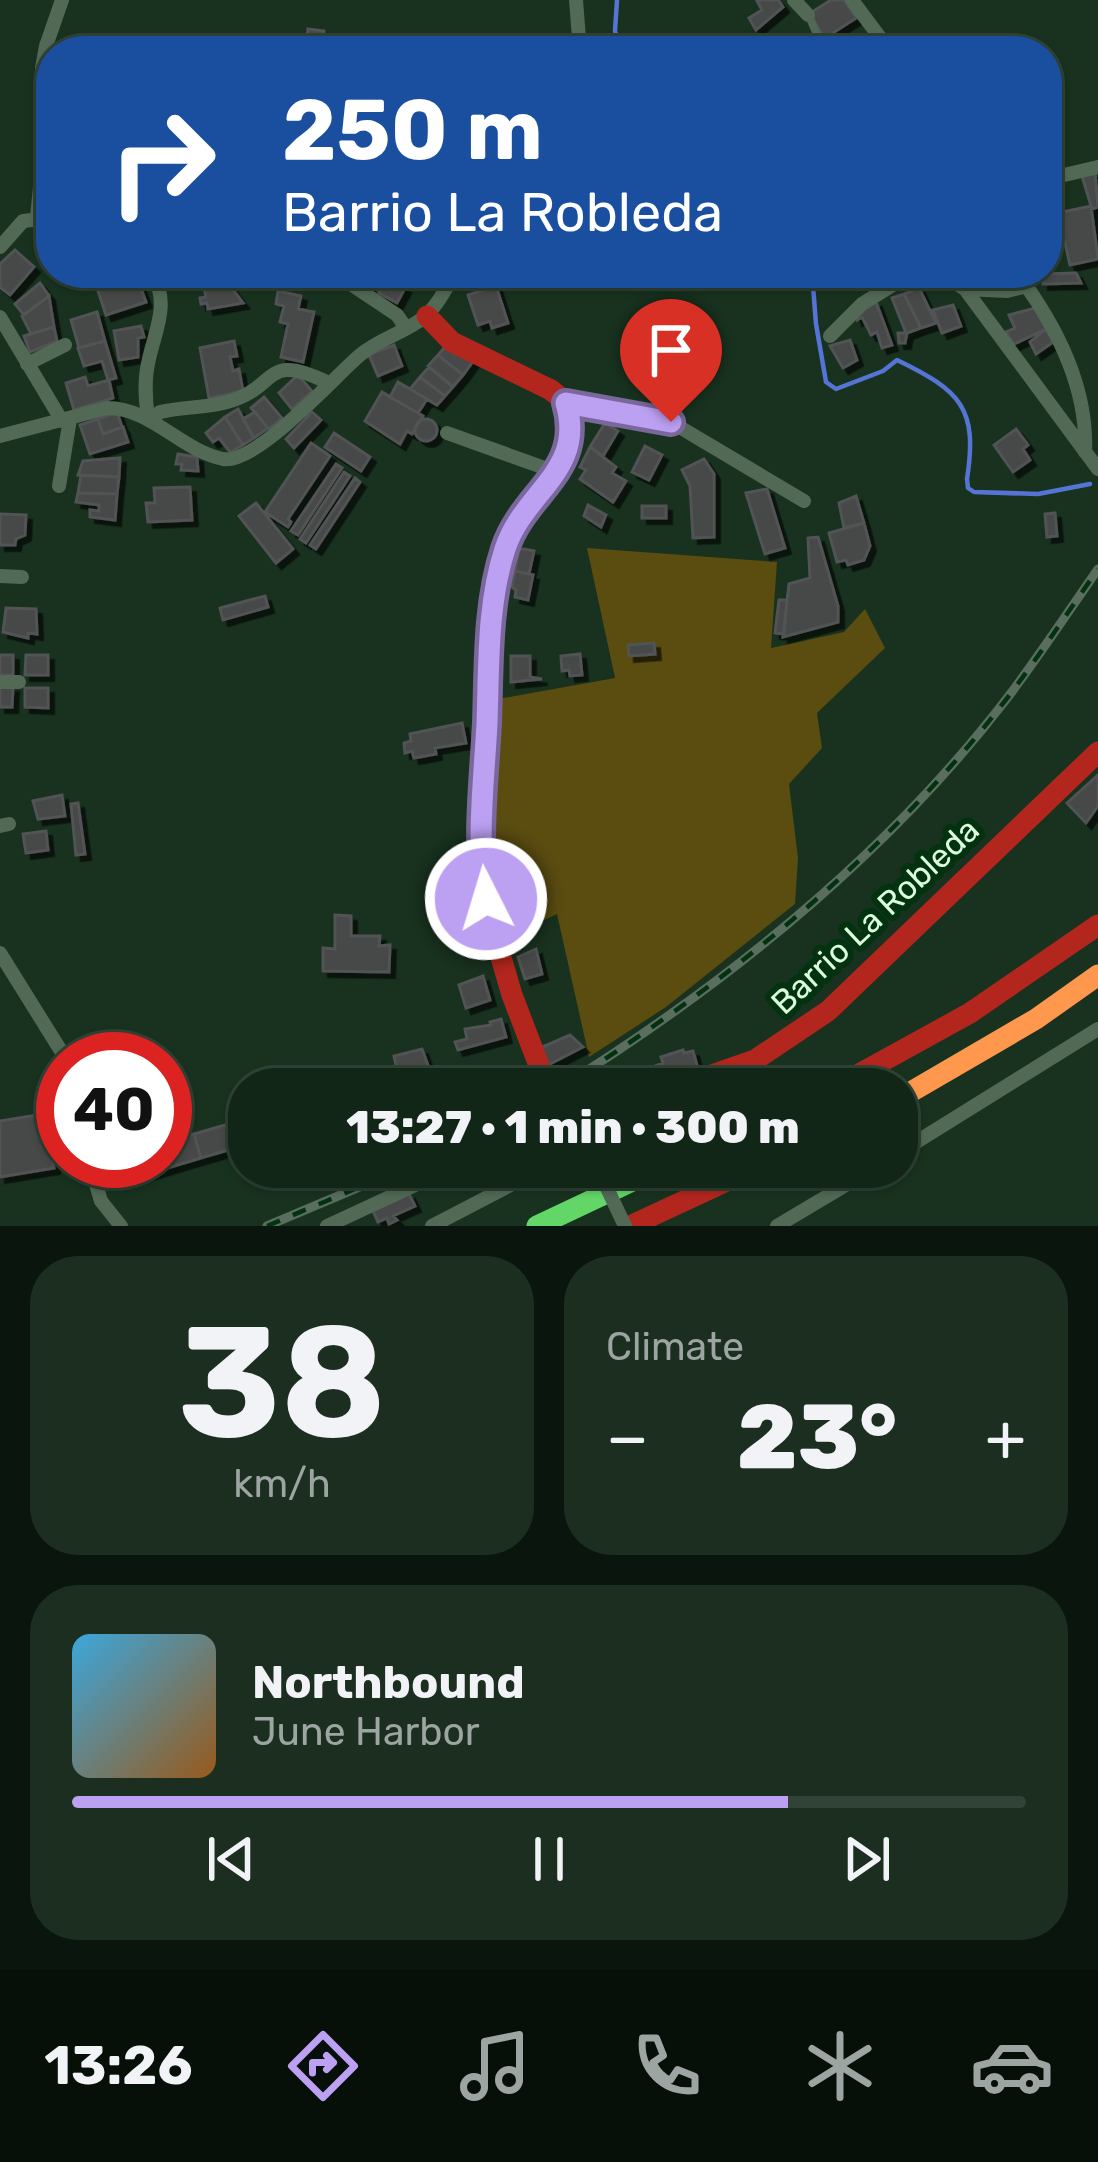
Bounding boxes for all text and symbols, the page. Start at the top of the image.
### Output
text: 250 m [282,80,543,180]
icon: right [84,84,240,240]
text: Barrio La Robleda [282,181,723,245]
pin [620,299,722,422]
icon: arrive [638,317,704,383]
street label: Barrio La Robleda [763,810,987,1022]
position arrow [423,836,549,962]
speed limit sign: 40 [36,1032,192,1188]
text: 13:27 · 1 min · 300 m [346,1101,800,1154]
text: 38 [178,1290,386,1475]
text: Climate [606,1324,744,1370]
text: 23° [737,1384,897,1491]
text: − [606,1398,649,1477]
text: + [985,1398,1026,1477]
text: km/h [233,1461,331,1507]
text: Northbound [252,1656,525,1709]
text: June Harbor [252,1709,480,1755]
icon: previous [198,1826,264,1892]
icon: pause [516,1826,582,1892]
icon: next [834,1826,900,1892]
icon: directions [281,2024,365,2108]
icon: music [453,2024,537,2108]
icon: phone [625,2024,709,2108]
icon: climate [798,2024,882,2108]
icon: car [970,2024,1054,2108]
text: 13:26 [44,2034,193,2098]

